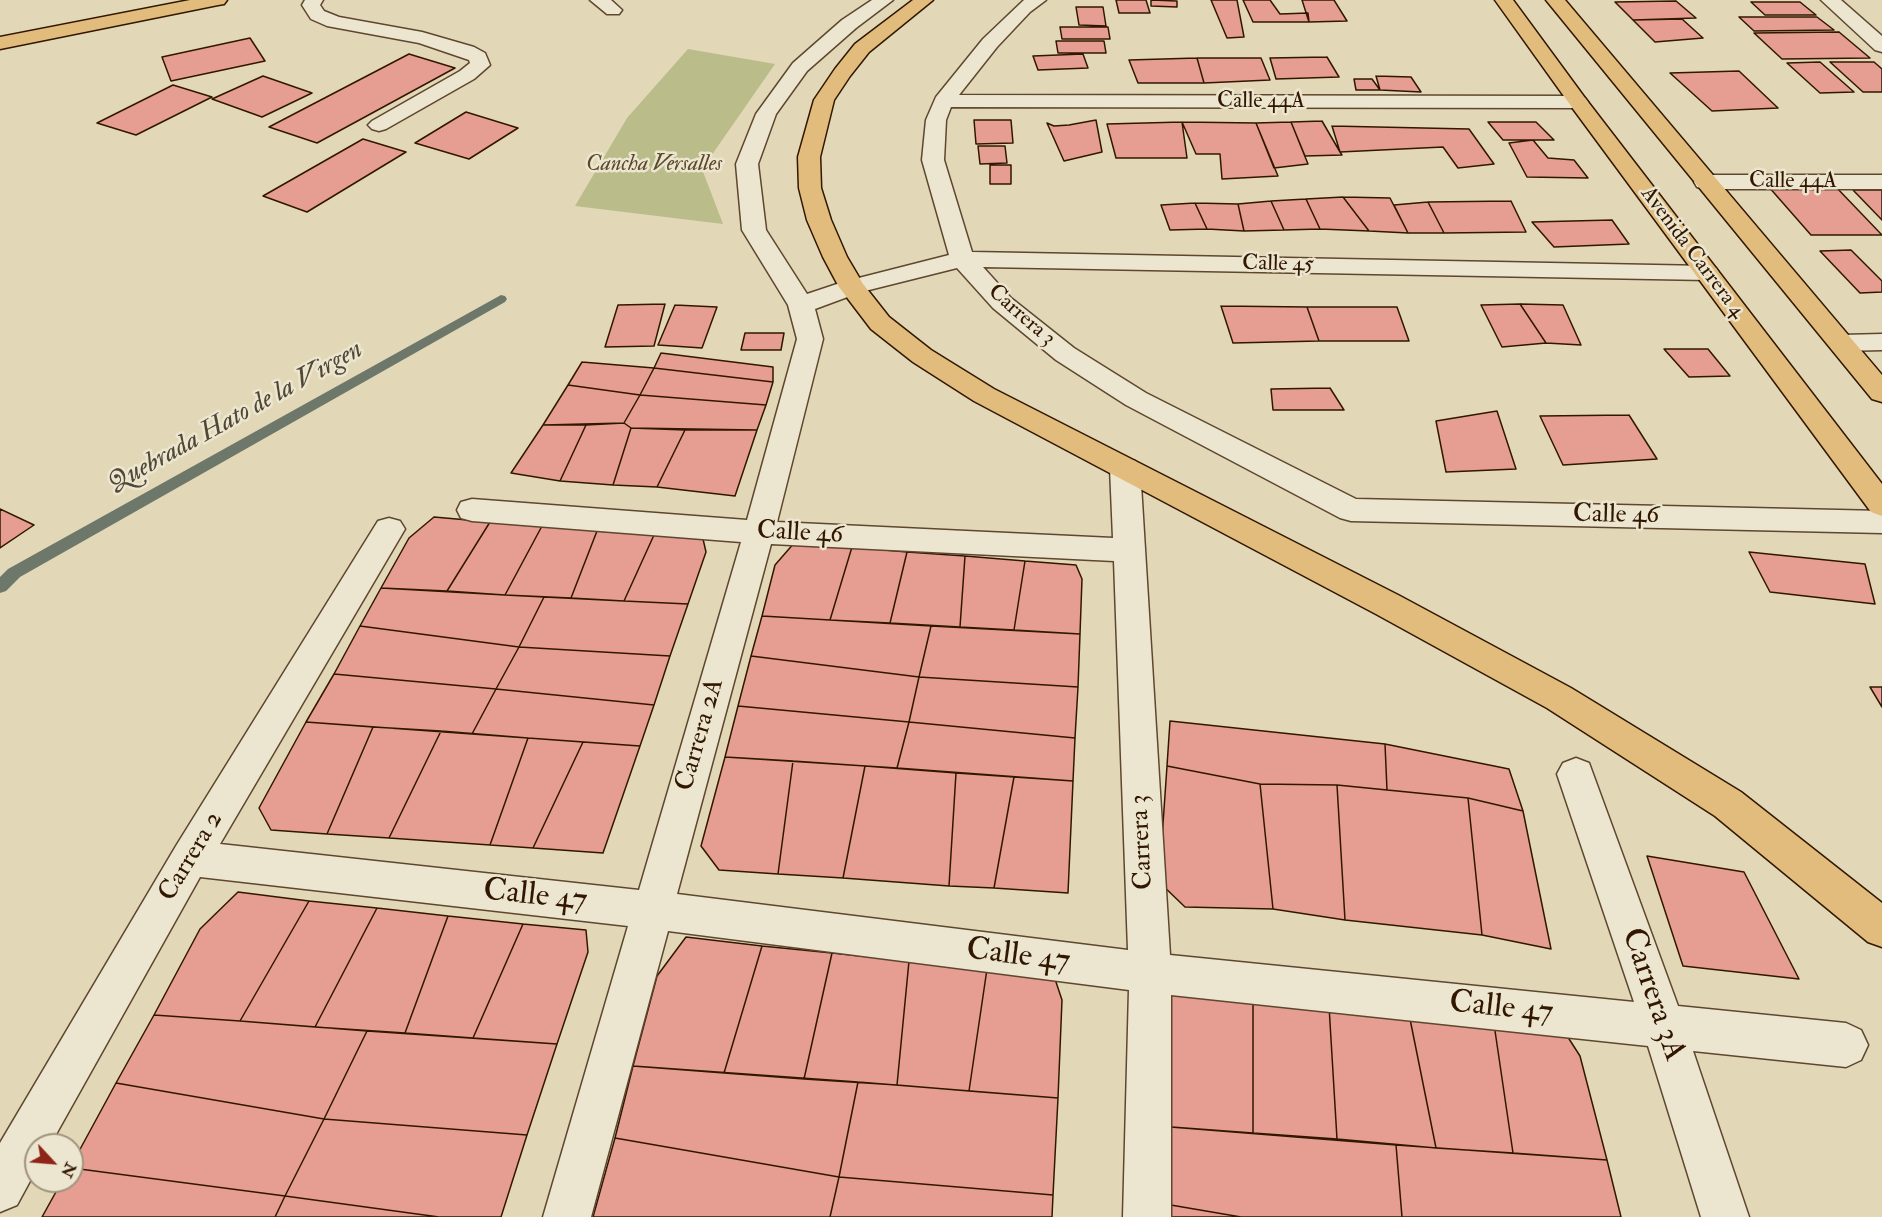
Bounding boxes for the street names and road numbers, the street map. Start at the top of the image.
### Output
street label: Calle 44A [1217,89,1305,115]
street label: Calle 44A [1749,169,1837,195]
street label: Avenida Carrera 4 [1634,182,1750,324]
street label: Calle 45 [1242,251,1314,279]
street label: Carrera 3 [982,280,1060,352]
street label: Calle 46 [1573,500,1659,532]
street label: Calle 46 [756,516,844,552]
street label: Carrera 2A [670,675,732,795]
street label: Carrera 3 [1125,793,1161,891]
street label: Carrera 2 [153,807,231,907]
street label: Calle 47 [481,872,589,922]
street label: Carrera 3A [1611,924,1693,1066]
street label: Calle 47 [964,932,1072,982]
street label: Calle 47 [1447,984,1555,1034]

